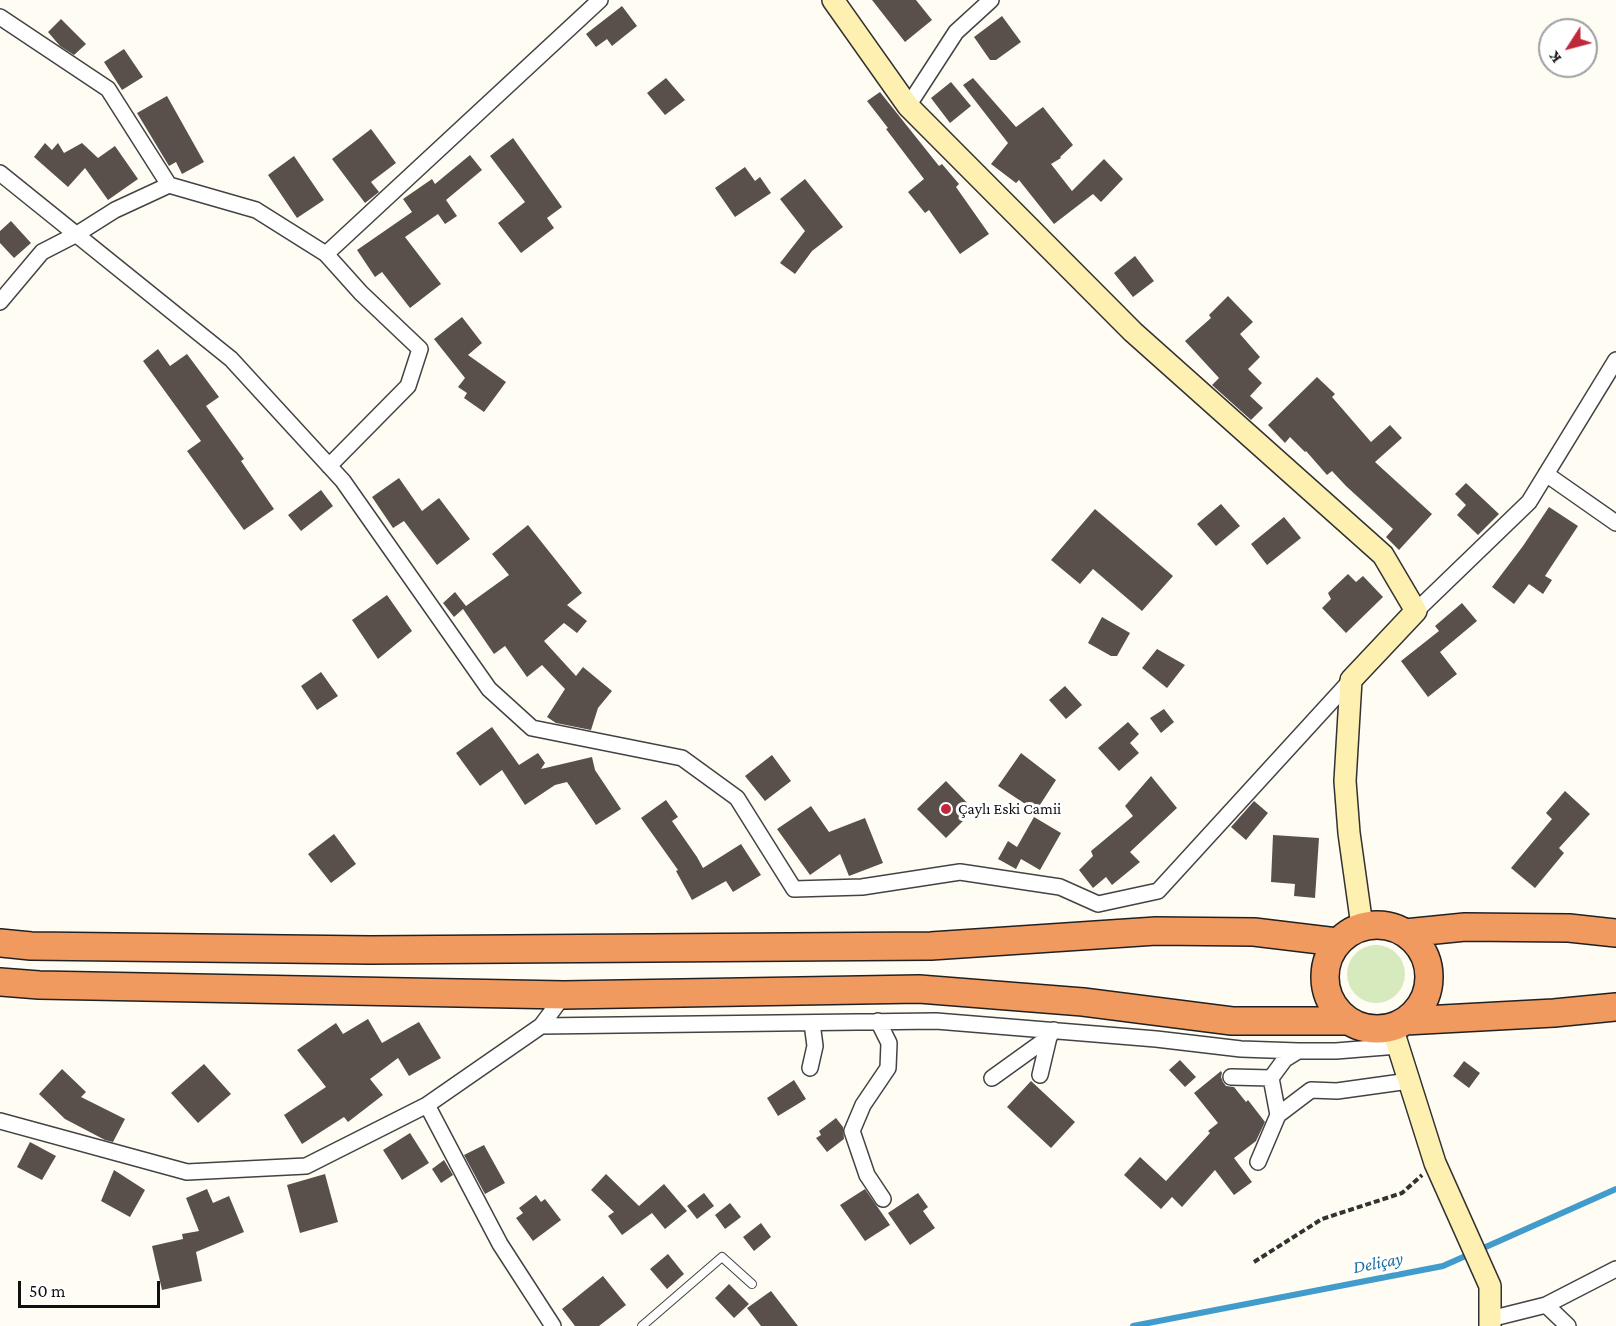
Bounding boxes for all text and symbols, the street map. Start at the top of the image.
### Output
north arrow [1538,18,1598,78]
text: K [1545,49,1565,67]
place label: Çaylı Eski Camii [958,799,1061,819]
marker: Çaylı Eski Camii [939,802,953,816]
water label: Deliçay [1351,1248,1405,1278]
scale bar [21,1269,164,1307]
text: 50 m [29,1281,66,1301]

